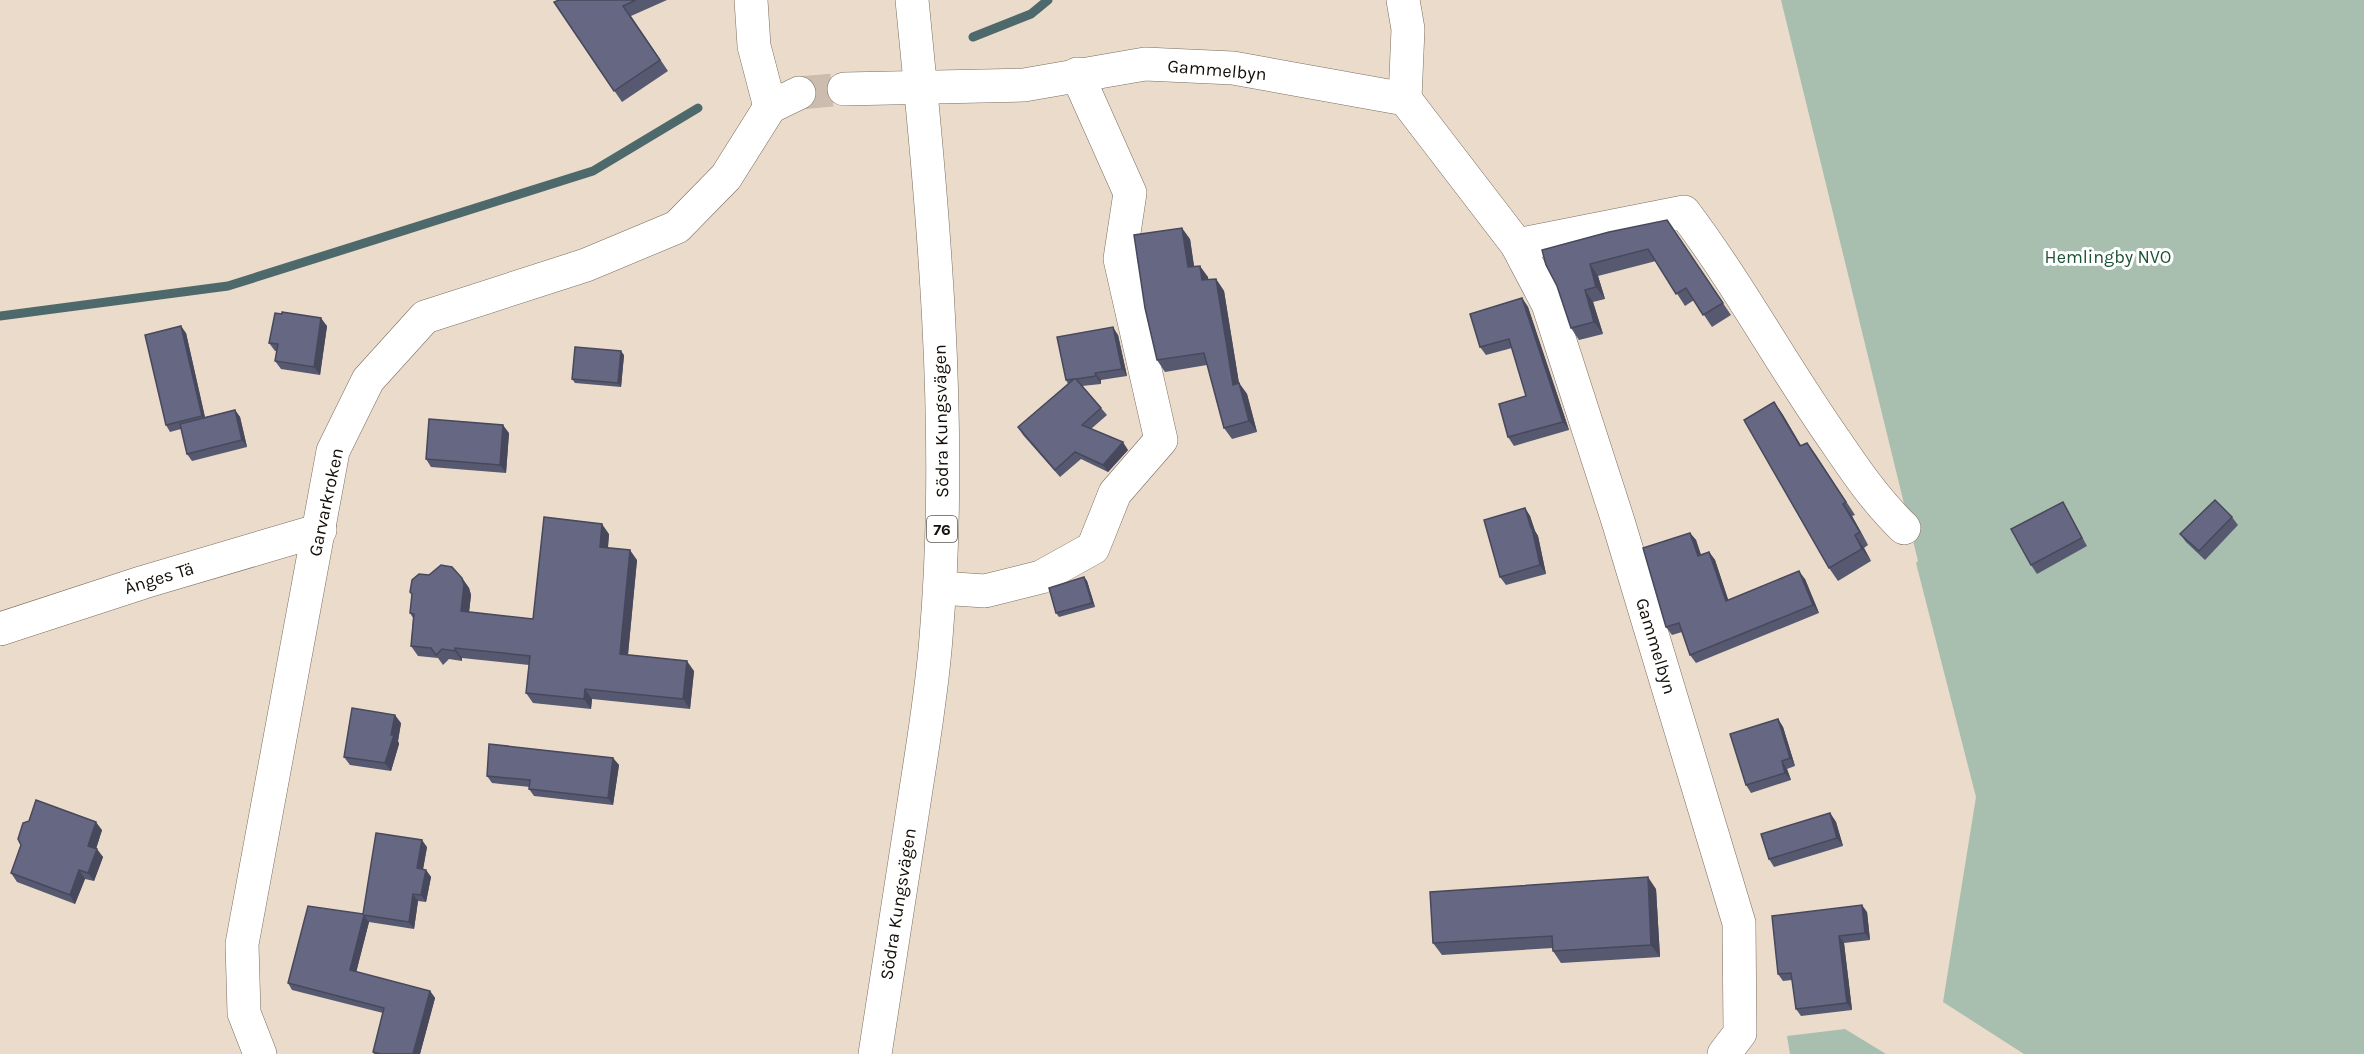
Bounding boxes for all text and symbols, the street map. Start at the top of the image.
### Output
street label: Gammelbyn [1167,55,1267,85]
park label: Hemlingby NVO [2045,246,2171,268]
street label: Södra Kungsvägen [929,344,953,498]
street label: Garvarkroken [304,446,348,558]
road number: 76 [927,516,957,542]
street label: Änges Tä [121,557,197,599]
street label: Gammelbyn [1631,595,1681,697]
street label: Södra Kungsvägen [875,826,921,982]

